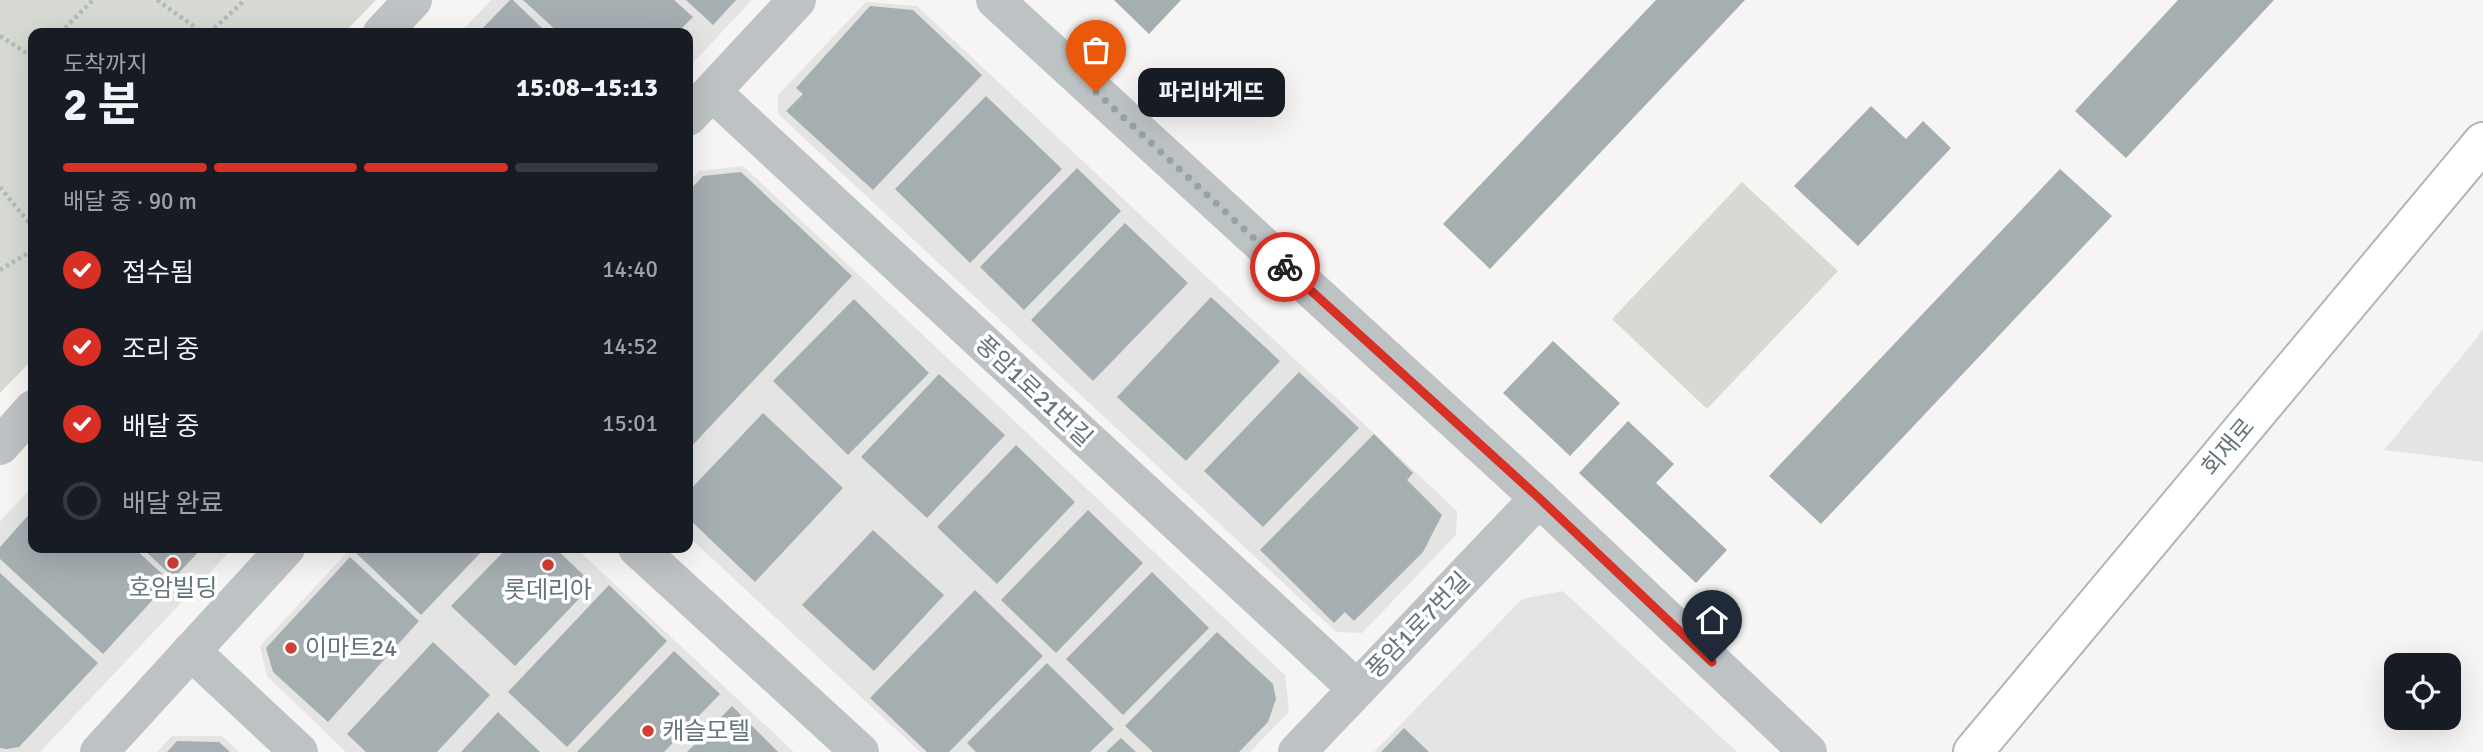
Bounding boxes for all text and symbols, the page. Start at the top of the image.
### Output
pin [1066,20,1126,92]
icon: bag [1077,31,1115,69]
text: 도착까지 [63,50,148,79]
callout: 파리바게뜨 [1138,68,1285,116]
text: 15:08–15:13 [516,72,658,104]
text: 2 분 [63,77,140,133]
text: 파리바게뜨 [1159,78,1264,107]
text: 배달 중 · 90 m [63,187,197,216]
courier [1250,232,1320,302]
icon: bike [1266,248,1304,286]
icon: check [63,251,101,289]
text: 14:40 [602,255,658,284]
text: 접수됨 [122,257,194,289]
icon: check [63,328,101,366]
street label: 풍암1로21번길 [969,329,1099,453]
text: 14:52 [602,332,658,361]
text: 조리 중 [122,334,199,366]
icon: check [63,405,101,443]
text: 15:01 [602,409,658,438]
text: 배달 중 [122,411,199,443]
street label: 회재로 [2195,412,2261,482]
text: 배달 완료 [122,488,223,520]
marker: 호암빌딩 [165,555,181,571]
marker: 롯데리아 [540,557,556,573]
street label: 풍암1로7번길 [1360,566,1476,684]
place label: 호암빌딩 [129,573,217,603]
place label: 롯데리아 [504,575,592,605]
pin [1682,590,1742,662]
icon: home [1693,601,1731,639]
place label: 이마트24 [305,633,397,663]
marker: 이마트24 [283,640,299,656]
map controls [2384,653,2461,730]
button: locate [2384,653,2461,730]
place label: 캐슬모텔 [662,716,750,746]
marker: 캐슬모텔 [640,723,656,739]

